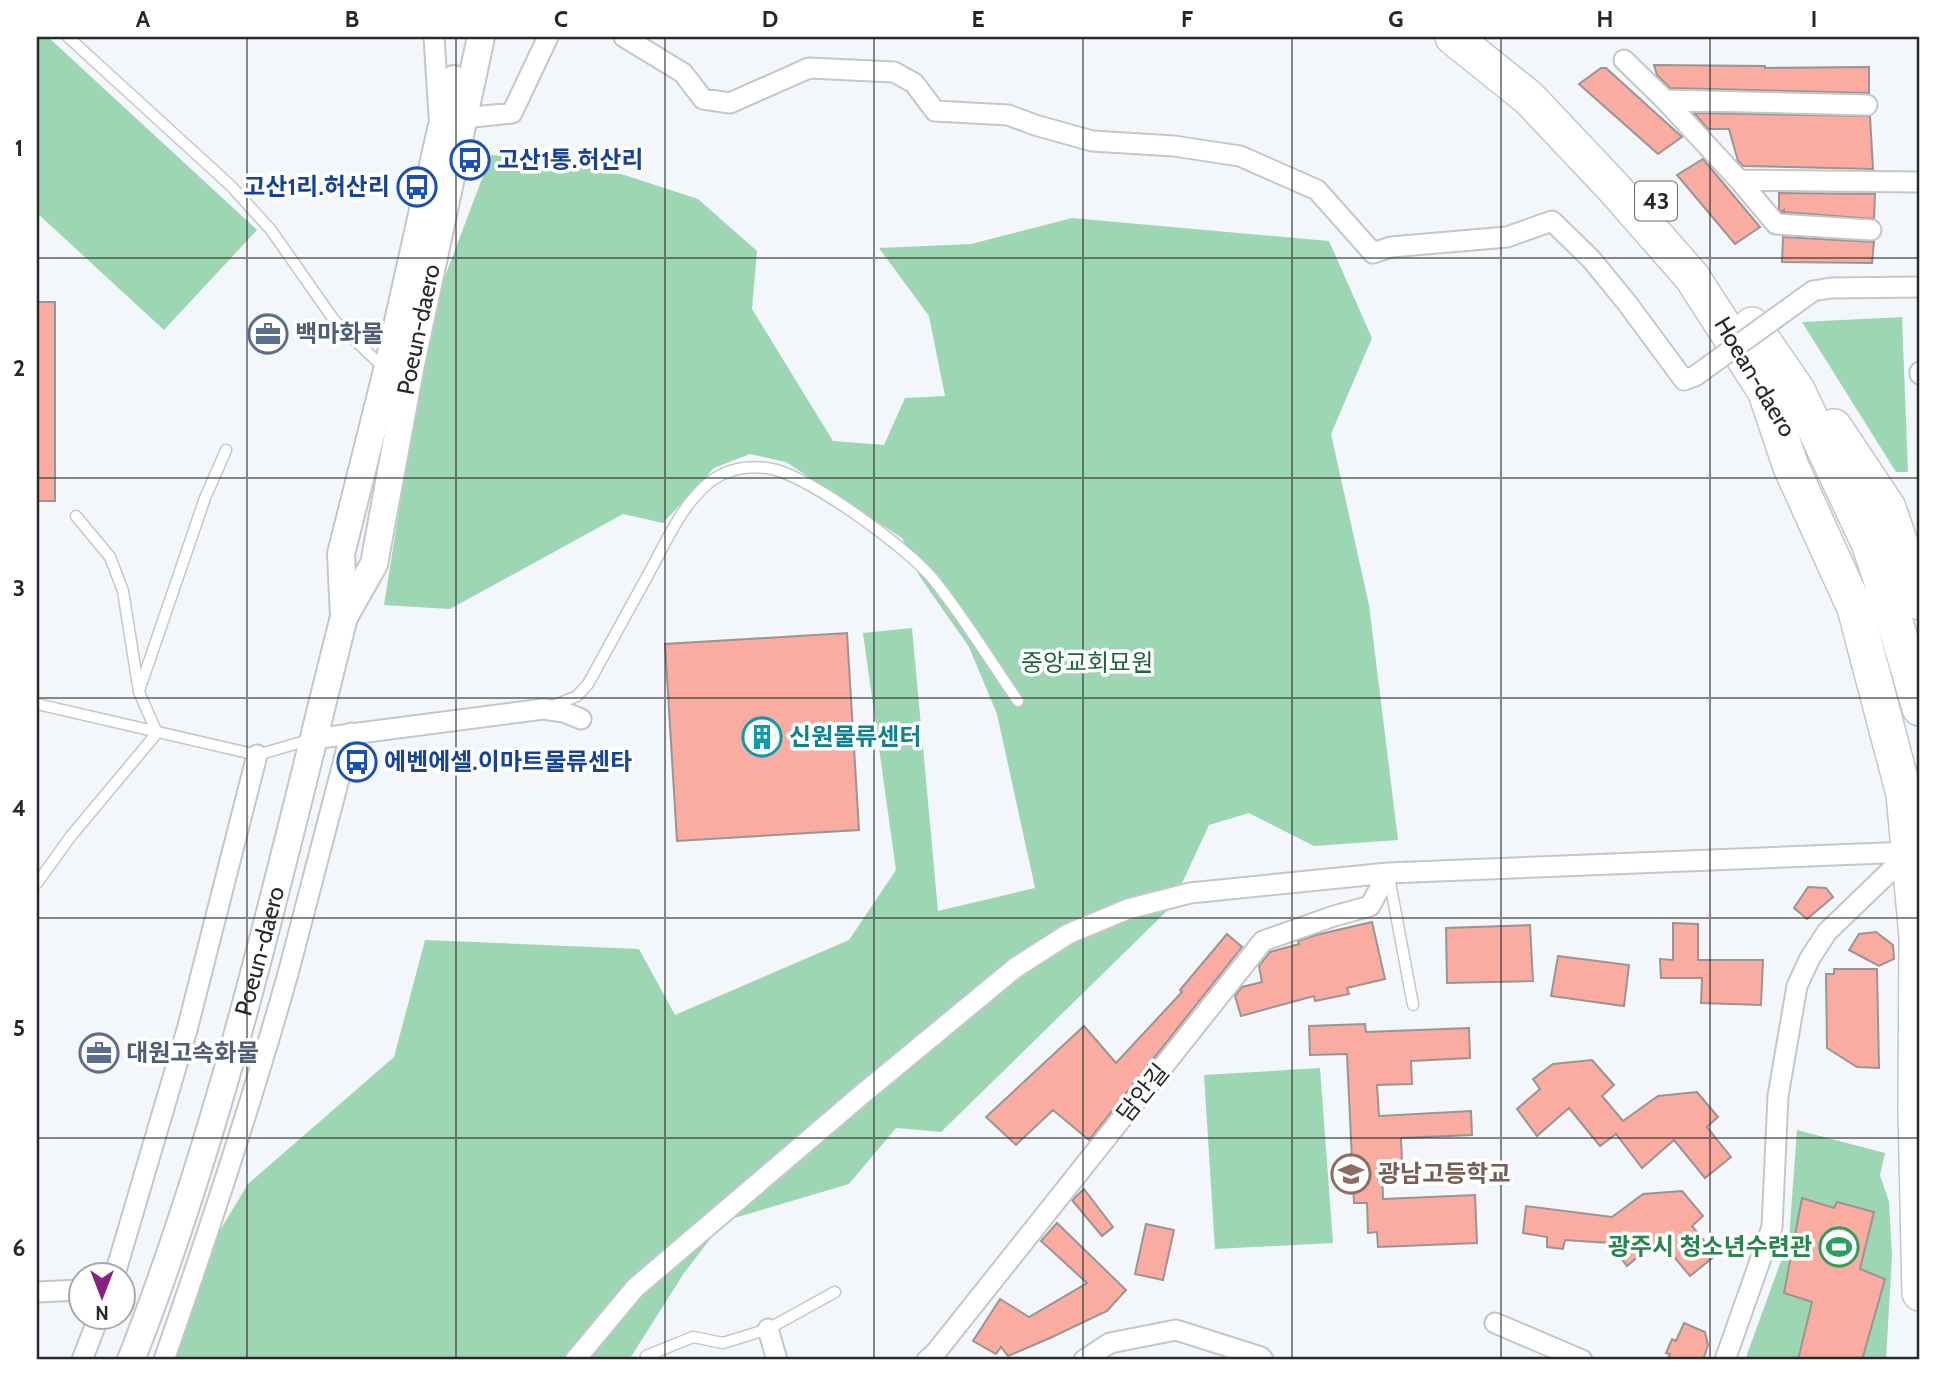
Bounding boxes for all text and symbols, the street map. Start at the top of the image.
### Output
text: A [136,5,151,33]
text: B [345,5,359,33]
text: C [554,5,568,33]
text: D [762,5,778,33]
text: E [971,5,985,33]
text: F [1181,5,1193,33]
text: G [1388,5,1404,33]
text: H [1597,5,1613,33]
text: I [1811,5,1817,33]
text: 1 [15,134,23,162]
bus stop icon: 고산1통.허산리 [449,139,491,181]
place label: 고산1통.허산리 [497,145,644,174]
bus stop icon: 고산1리.허산리 [396,166,438,208]
place label: 고산1리.허산리 [243,172,390,201]
road number: 43 [1635,182,1677,220]
street label: Poeun-daero [391,262,446,397]
street label: Hoean-daero [1708,311,1803,442]
office icon: 백마화물 [247,313,289,355]
place label: 백마화물 [295,319,383,348]
text: 2 [13,354,25,382]
text: 3 [13,574,25,602]
park label: 중앙교회묘원 [1021,648,1153,677]
building icon: 신원물류센터 [741,716,783,758]
place label: 신원물류센터 [789,722,921,751]
bus stop icon: 에벤에셀.이마트물류센타 [336,741,378,783]
place label: 에벤에셀.이마트물류센타 [384,747,632,776]
text: 4 [12,794,26,822]
street label: Poeun-daero [228,883,290,1019]
text: 5 [13,1014,25,1042]
office icon: 대원고속화물 [78,1032,120,1074]
place label: 대원고속화물 [126,1038,258,1067]
street label: 담안길 [1110,1058,1175,1128]
school or university icon: 광남고등학교 [1330,1153,1372,1195]
place label: 광남고등학교 [1378,1159,1510,1188]
sports icon: 광주시 청소년수련관 [1818,1226,1860,1268]
place label: 광주시 청소년수련관 [1608,1232,1812,1261]
text: 6 [13,1234,25,1262]
north arrow [66,1260,136,1330]
text: N [95,1301,109,1324]

